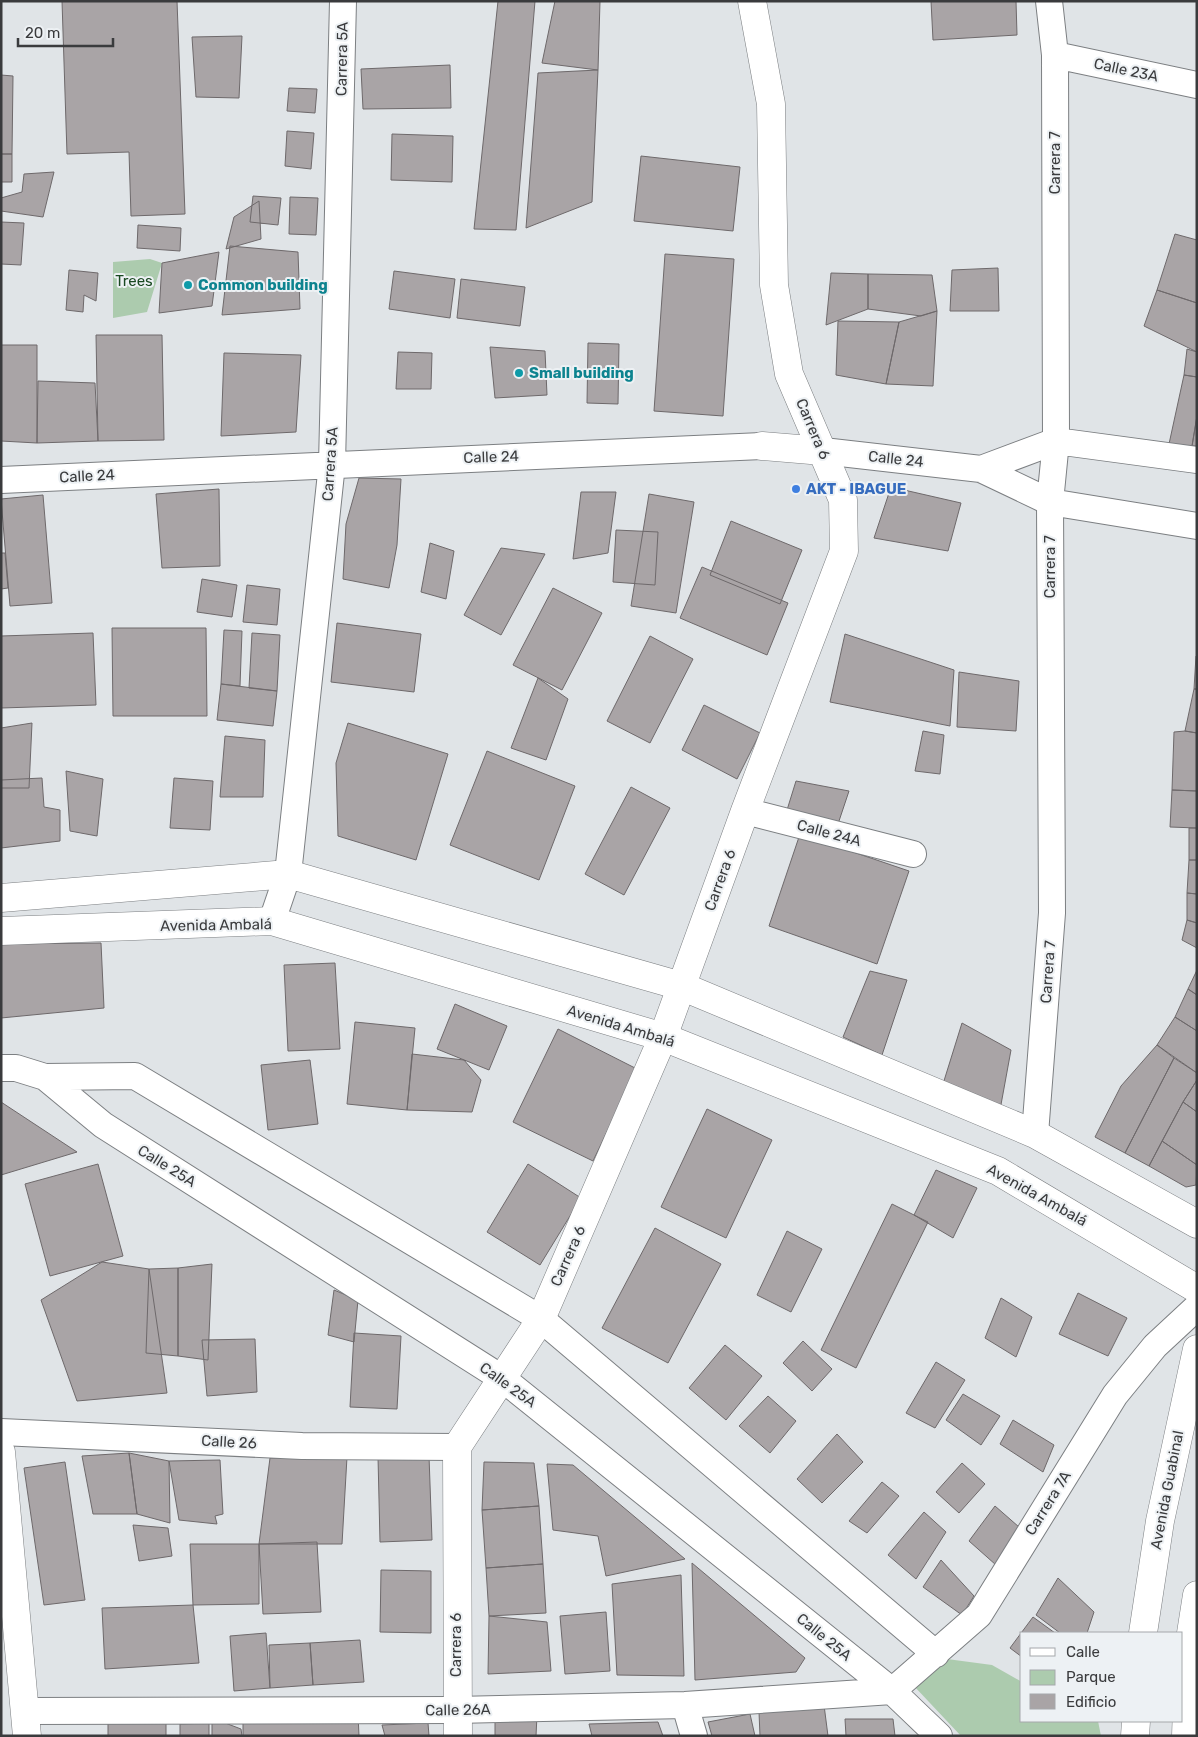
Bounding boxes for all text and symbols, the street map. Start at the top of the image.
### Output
scale bar [18,15,112,47]
street label: Carrera 5A [332,22,352,96]
text: 20 m [25,24,60,42]
street label: Calle 23A [1092,54,1160,86]
street label: Carrera 7 [1046,131,1064,195]
park label: Trees [115,272,153,290]
place label: Common building [198,276,328,294]
marker: Common building [182,279,194,291]
place label: Small building [529,364,634,382]
marker: Small building [513,367,525,379]
street label: Carrera 6 [792,396,834,462]
street label: Carrera 5A [318,426,342,502]
street label: Calle 24 [463,447,519,467]
street label: Calle 24 [867,447,925,471]
street label: Calle 24 [59,466,115,486]
place label: AKT - IBAGUE [806,480,906,498]
marker: AKT - IBAGUE [790,483,802,495]
street label: Carrera 7 [1041,535,1059,599]
street label: Calle 24A [795,816,863,850]
street label: Carrera 6 [701,847,739,913]
street label: Avenida Ambalá [160,915,272,935]
street label: Carrera 7 [1037,940,1059,1004]
street label: Avenida Ambalá [565,1001,677,1051]
street label: Calle 25A [134,1141,200,1191]
street label: Avenida Ambalá [984,1160,1090,1230]
street label: Carrera 6 [547,1223,589,1289]
street label: Calle 25A [476,1358,540,1412]
street label: Avenida Guabinal [1147,1429,1187,1551]
street label: Calle 26 [201,1432,257,1452]
street label: Carrera 7A [1021,1468,1075,1538]
street label: Calle 25A [793,1609,855,1665]
street label: Carrera 6 [447,1613,465,1677]
legend [1020,1632,1183,1722]
text: Calle [1066,1643,1100,1661]
text: Parque [1066,1668,1116,1686]
text: Edificio [1066,1693,1116,1711]
street label: Calle 26A [425,1700,491,1720]

